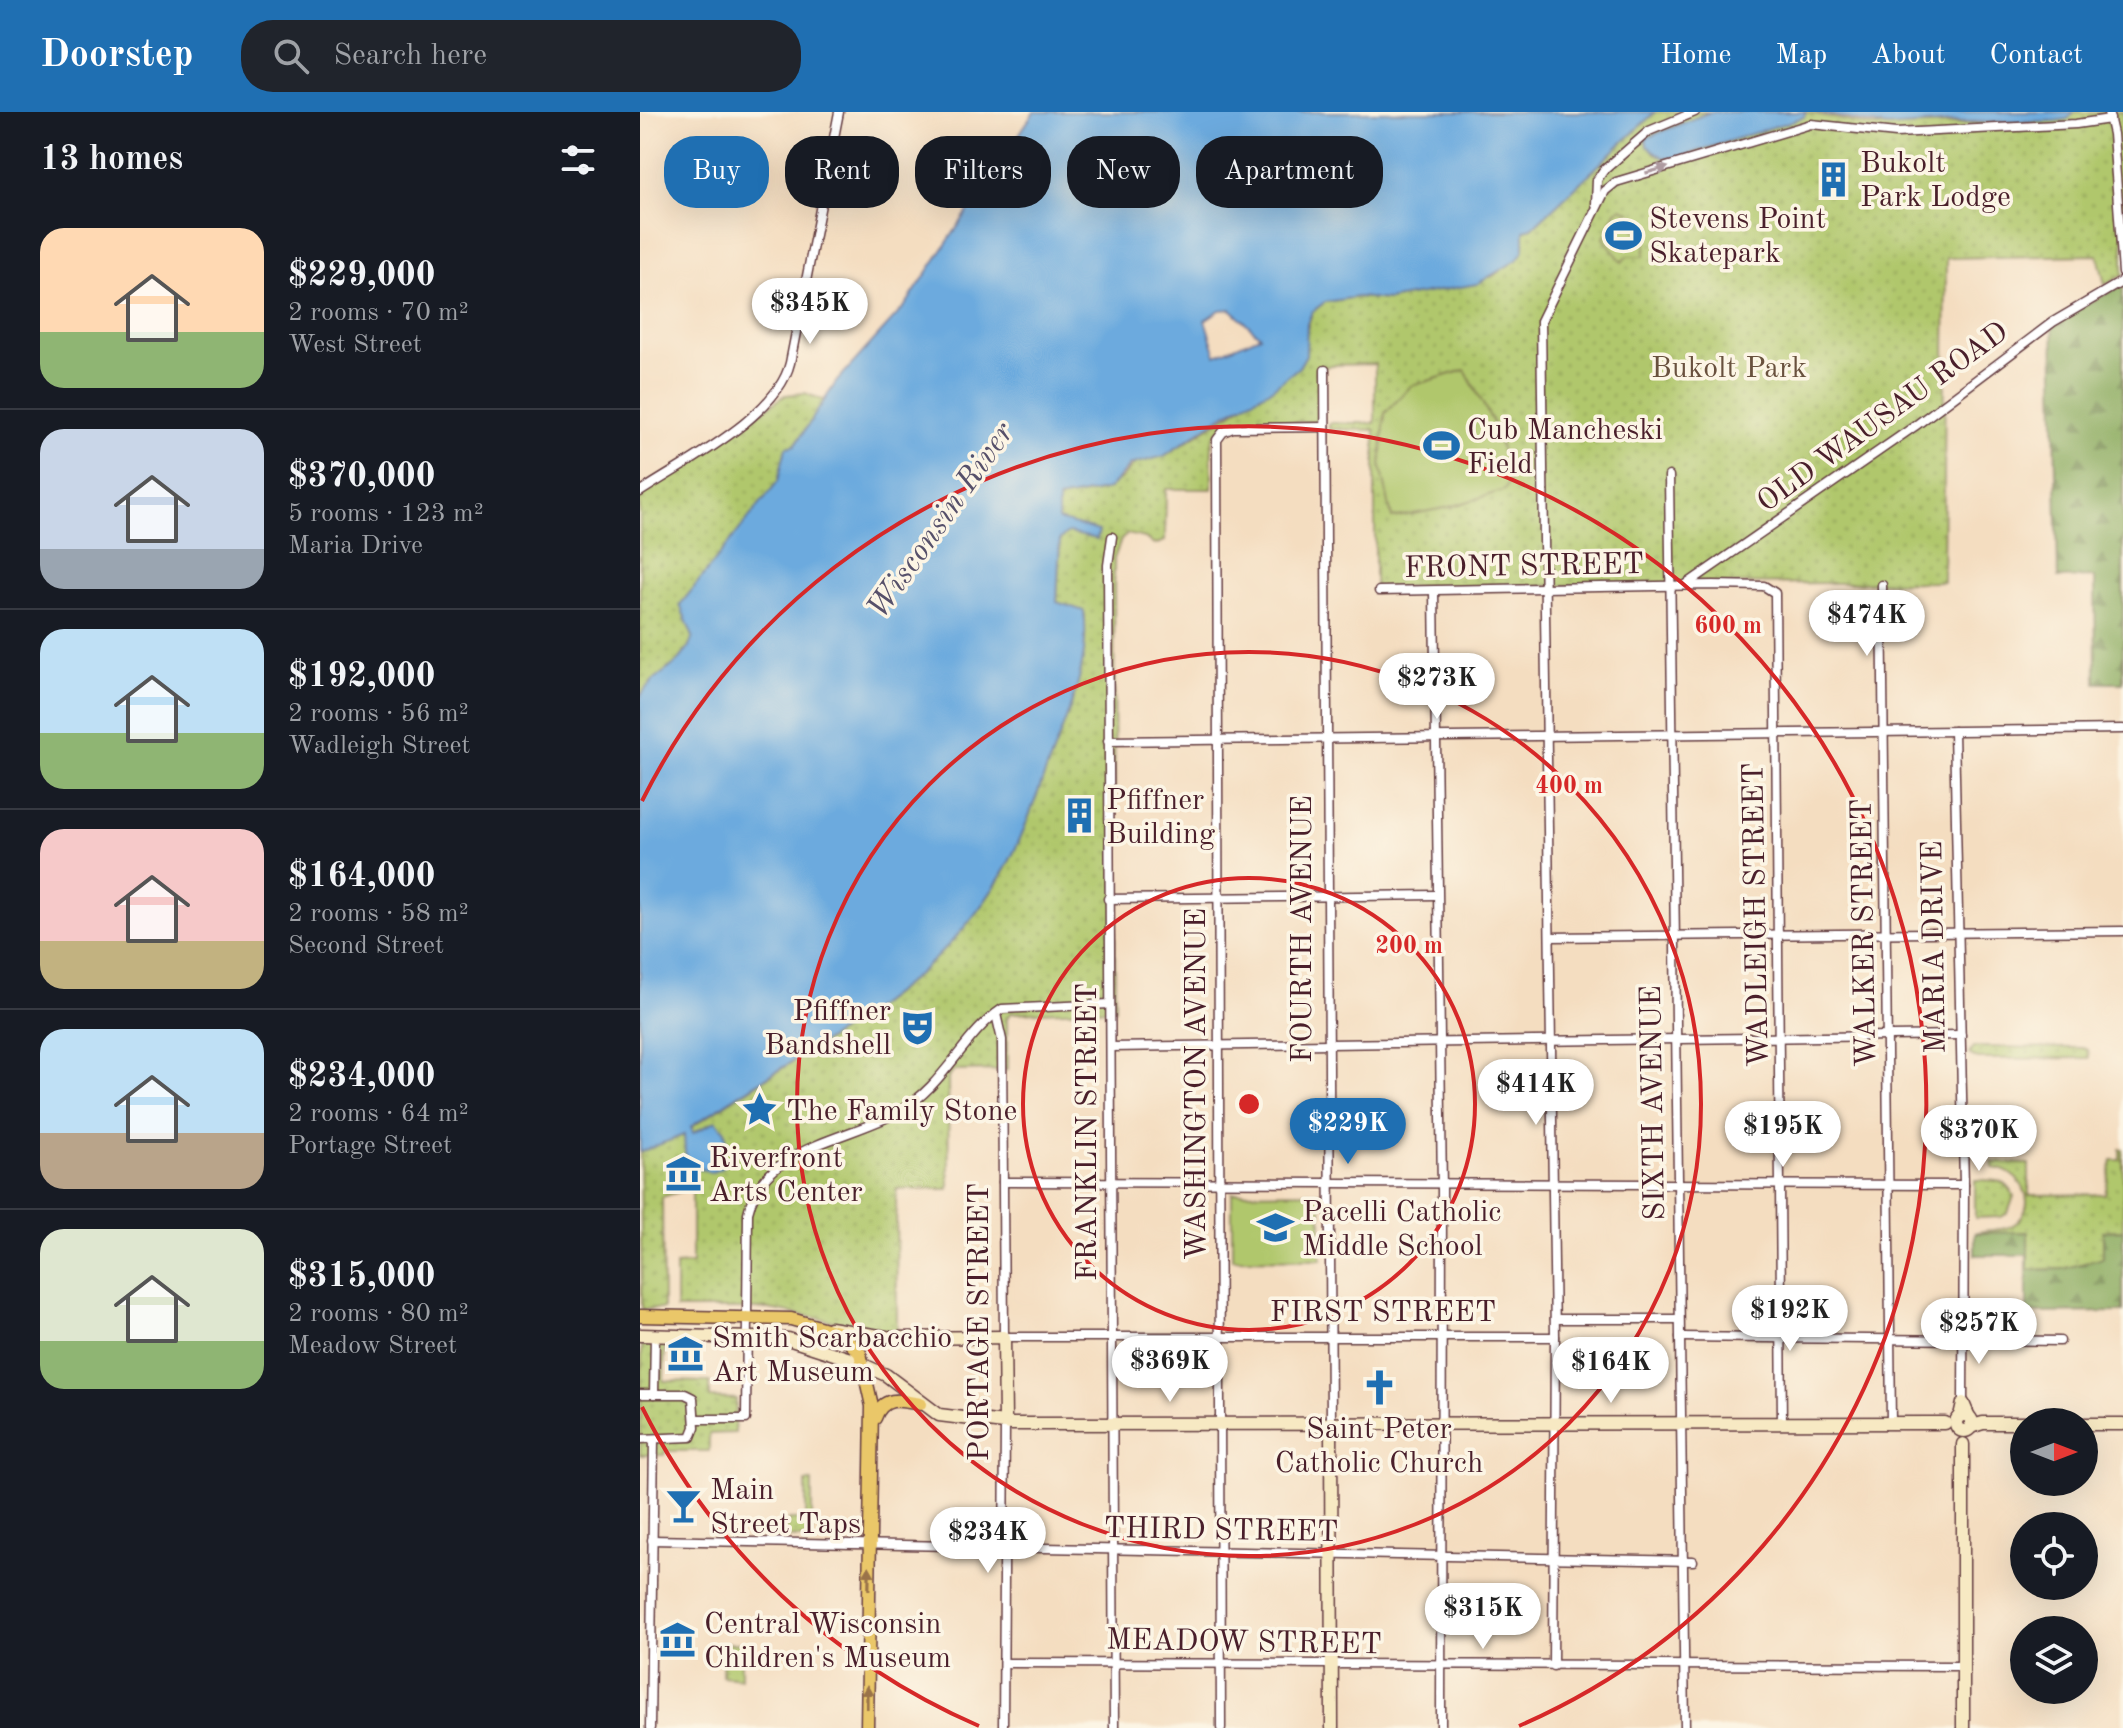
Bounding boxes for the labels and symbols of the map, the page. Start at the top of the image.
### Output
place label: Bukolt Park Lodge [1860,149,2011,213]
building icon: Bukolt Park Lodge [1815,160,1853,198]
one-way arrow [1645,163,1670,175]
place label: Stevens Point Skatepark [1649,205,1826,269]
sports icon: Stevens Point Skatepark [1604,216,1642,254]
pin: $345K [754,278,866,346]
street label: OLD WAUSAU ROAD [1752,317,2014,518]
park label: Bukolt Park [1651,354,1807,384]
place label: Cub Mancheski Field [1467,416,1663,480]
water label: Wisconsin River [862,417,1022,626]
sports icon: Cub Mancheski Field [1422,427,1460,465]
street label: FRONT STREET [1404,550,1644,584]
pin: $474K [1811,590,1923,658]
text: 600 m [1694,615,1762,639]
pin: $273K [1381,653,1493,721]
street label: WADLEIGH STREET [1739,762,1775,1068]
text: 400 m [1535,775,1603,799]
place label: Pfiffner Building [1106,786,1215,850]
street label: FOURTH AVENUE [1288,795,1318,1063]
building icon: Pfiffner Building [1061,797,1099,835]
street label: WALKER STREET [1848,799,1882,1067]
street label: MARIA DRIVE [1918,840,1952,1054]
street label: WASHINGTON AVENUE [1182,908,1212,1260]
text: 200 m [1375,935,1443,959]
street label: FRANKLIN STREET [1073,983,1103,1281]
street label: SIXTH AVENUE [1637,985,1671,1221]
place label: Pfiffner Bandshell [764,997,891,1061]
theatre icon: Pfiffner Bandshell [898,1008,936,1046]
pin: $414K [1480,1059,1592,1127]
centre of rings [1235,1090,1263,1118]
place icon: The Family Stone [741,1091,779,1129]
place label: The Family Stone [786,1097,1017,1127]
pin: $229K [1292,1098,1404,1166]
pin: $195K [1727,1101,1839,1169]
pin: $370K [1923,1105,2035,1173]
place label: Riverfront Arts Center [709,1144,863,1208]
museum icon: Riverfront Arts Center [664,1155,702,1193]
street label: PORTAGE STREET [965,1183,995,1461]
place label: Pacelli Catholic Middle School [1302,1198,1501,1262]
school or university icon: Pacelli Catholic Middle School [1257,1209,1295,1247]
pin: $192K [1734,1285,1846,1353]
street label: FIRST STREET [1270,1298,1496,1328]
pin: $257K [1923,1298,2035,1366]
place label: Smith Scarbacchio Art Museum [712,1324,952,1388]
museum icon: Smith Scarbacchio Art Museum [667,1335,705,1373]
pin: $369K [1114,1336,1226,1404]
pin: $164K [1555,1337,1667,1405]
church icon: Saint Peter Catholic Church [1360,1368,1398,1406]
north arrow [2010,1408,2098,1496]
place label: Saint Peter Catholic Church [1275,1415,1483,1479]
place label: Main Street Taps [710,1476,861,1540]
bar icon: Main Street Taps [665,1487,703,1525]
pin: $234K [932,1507,1044,1575]
street label: THIRD STREET [1103,1514,1338,1548]
one-way arrow [862,1565,875,1590]
pin: $315K [1427,1583,1539,1651]
place label: Central Wisconsin Children's Museum [704,1610,951,1674]
museum icon: Central Wisconsin Children's Museum [659,1621,697,1659]
street label: MEADOW STREET [1106,1626,1382,1660]
one-way arrow [861,1684,873,1709]

